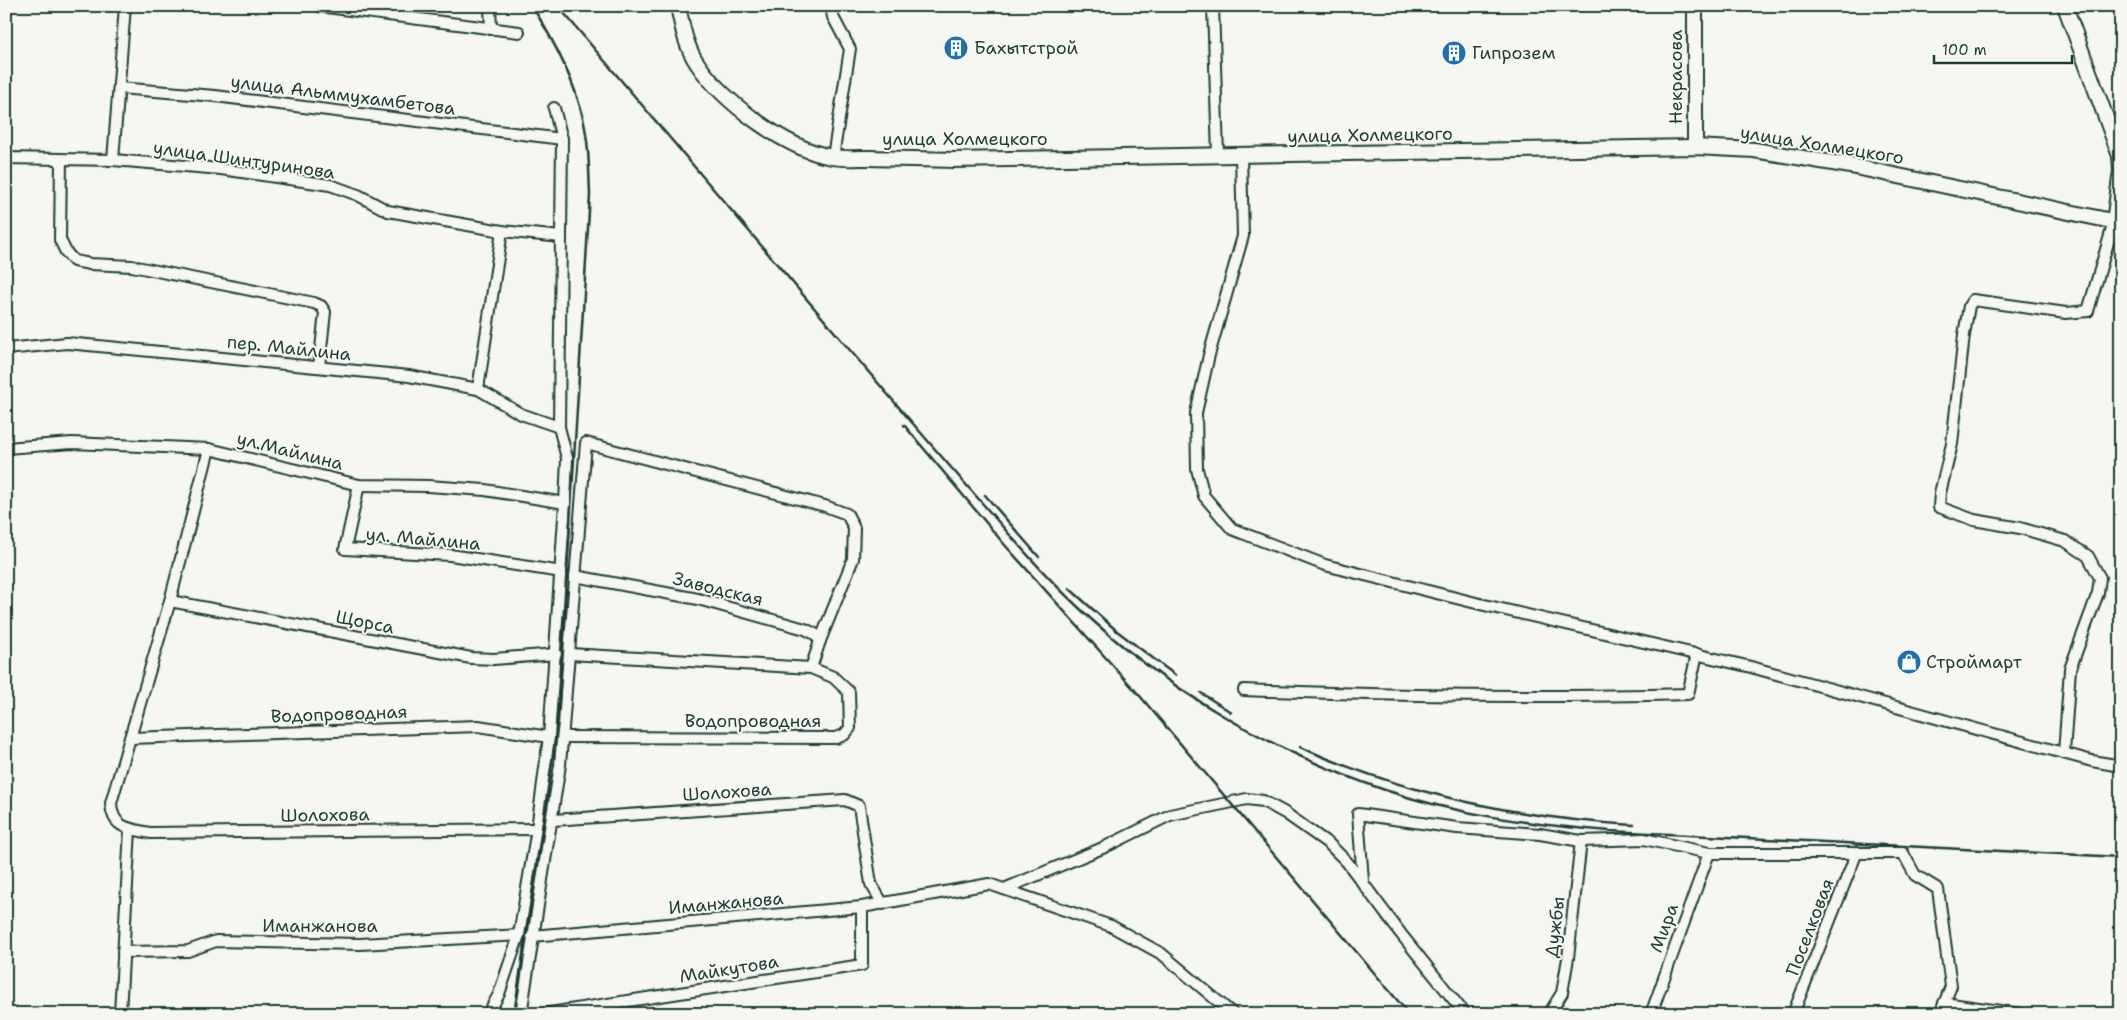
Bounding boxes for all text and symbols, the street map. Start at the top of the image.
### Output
street label: Некрасова [1664,30,1688,124]
scale bar [1934,32,2072,64]
building icon: Бахытстрой [943,35,969,61]
place label: Бахытстрой [974,36,1079,60]
building icon: Гипрозем [1441,40,1467,66]
text: 100 m [1942,40,1987,60]
place label: Гипрозем [1472,41,1556,65]
street label: улица Альммухамбетова [229,69,457,121]
street label: улица Холмецкого [1738,120,1906,170]
street label: улица Холмецкого [1287,122,1453,148]
street label: улица Холмецкого [882,127,1048,151]
street label: улица Шинтуринова [152,135,336,185]
street label: пер. Майлина [226,330,352,366]
street label: ул.Майлина [234,426,346,476]
street label: ул. Майлина [365,522,481,556]
street label: Заводская [670,566,766,612]
street label: Щорса [334,605,396,639]
shop icon: Строймарт [1896,649,1922,675]
place label: Строймарт [1926,650,2023,674]
street label: Водопроводная [270,700,408,728]
street label: Водопроводная [685,709,821,733]
street label: Шолохова [682,777,772,807]
street label: Шолохова [280,802,370,828]
street label: Поселковая [1780,875,1840,979]
street label: Иманжанова [667,886,785,920]
street label: Дужбы [1539,895,1571,959]
street label: Мира [1644,900,1684,956]
street label: Иманжанова [262,914,378,938]
street label: Майкутова [678,949,780,989]

